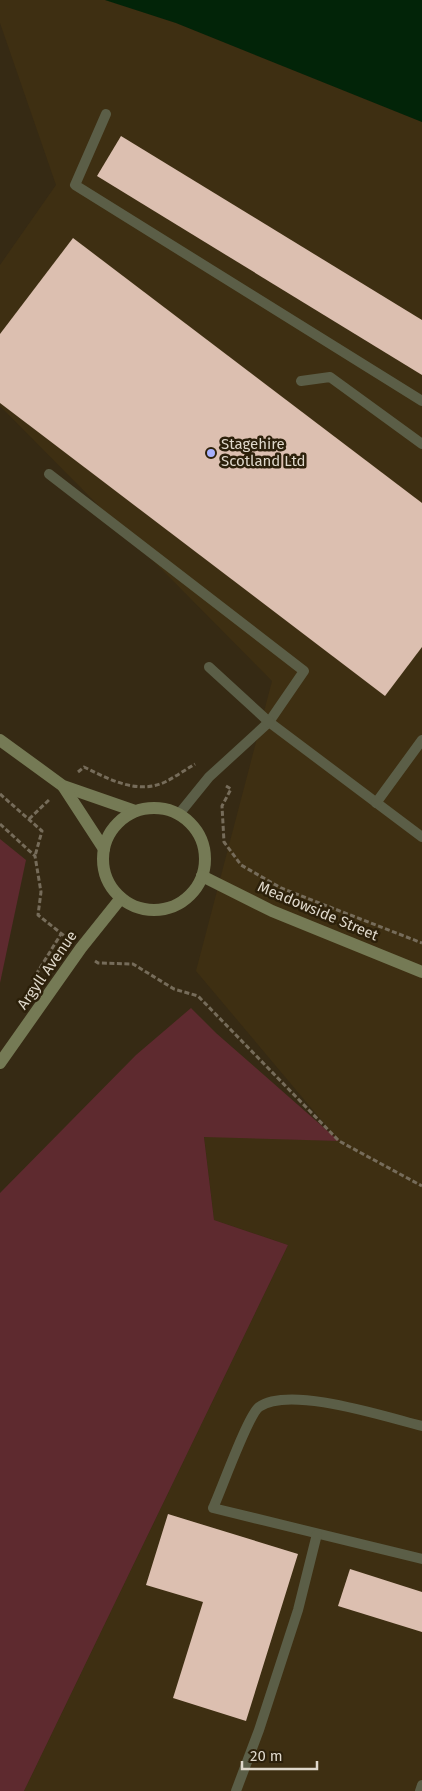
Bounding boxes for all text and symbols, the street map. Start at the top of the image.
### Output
place label: Stagehire Scotland Ltd [221,435,306,470]
marker: Stagehire Scotland Ltd [205,447,217,459]
street label: Meadowside Street [255,877,382,945]
street label: Argyll Avenue [13,927,81,1013]
scale bar [242,1738,317,1770]
text: 20 m [250,1747,283,1765]

